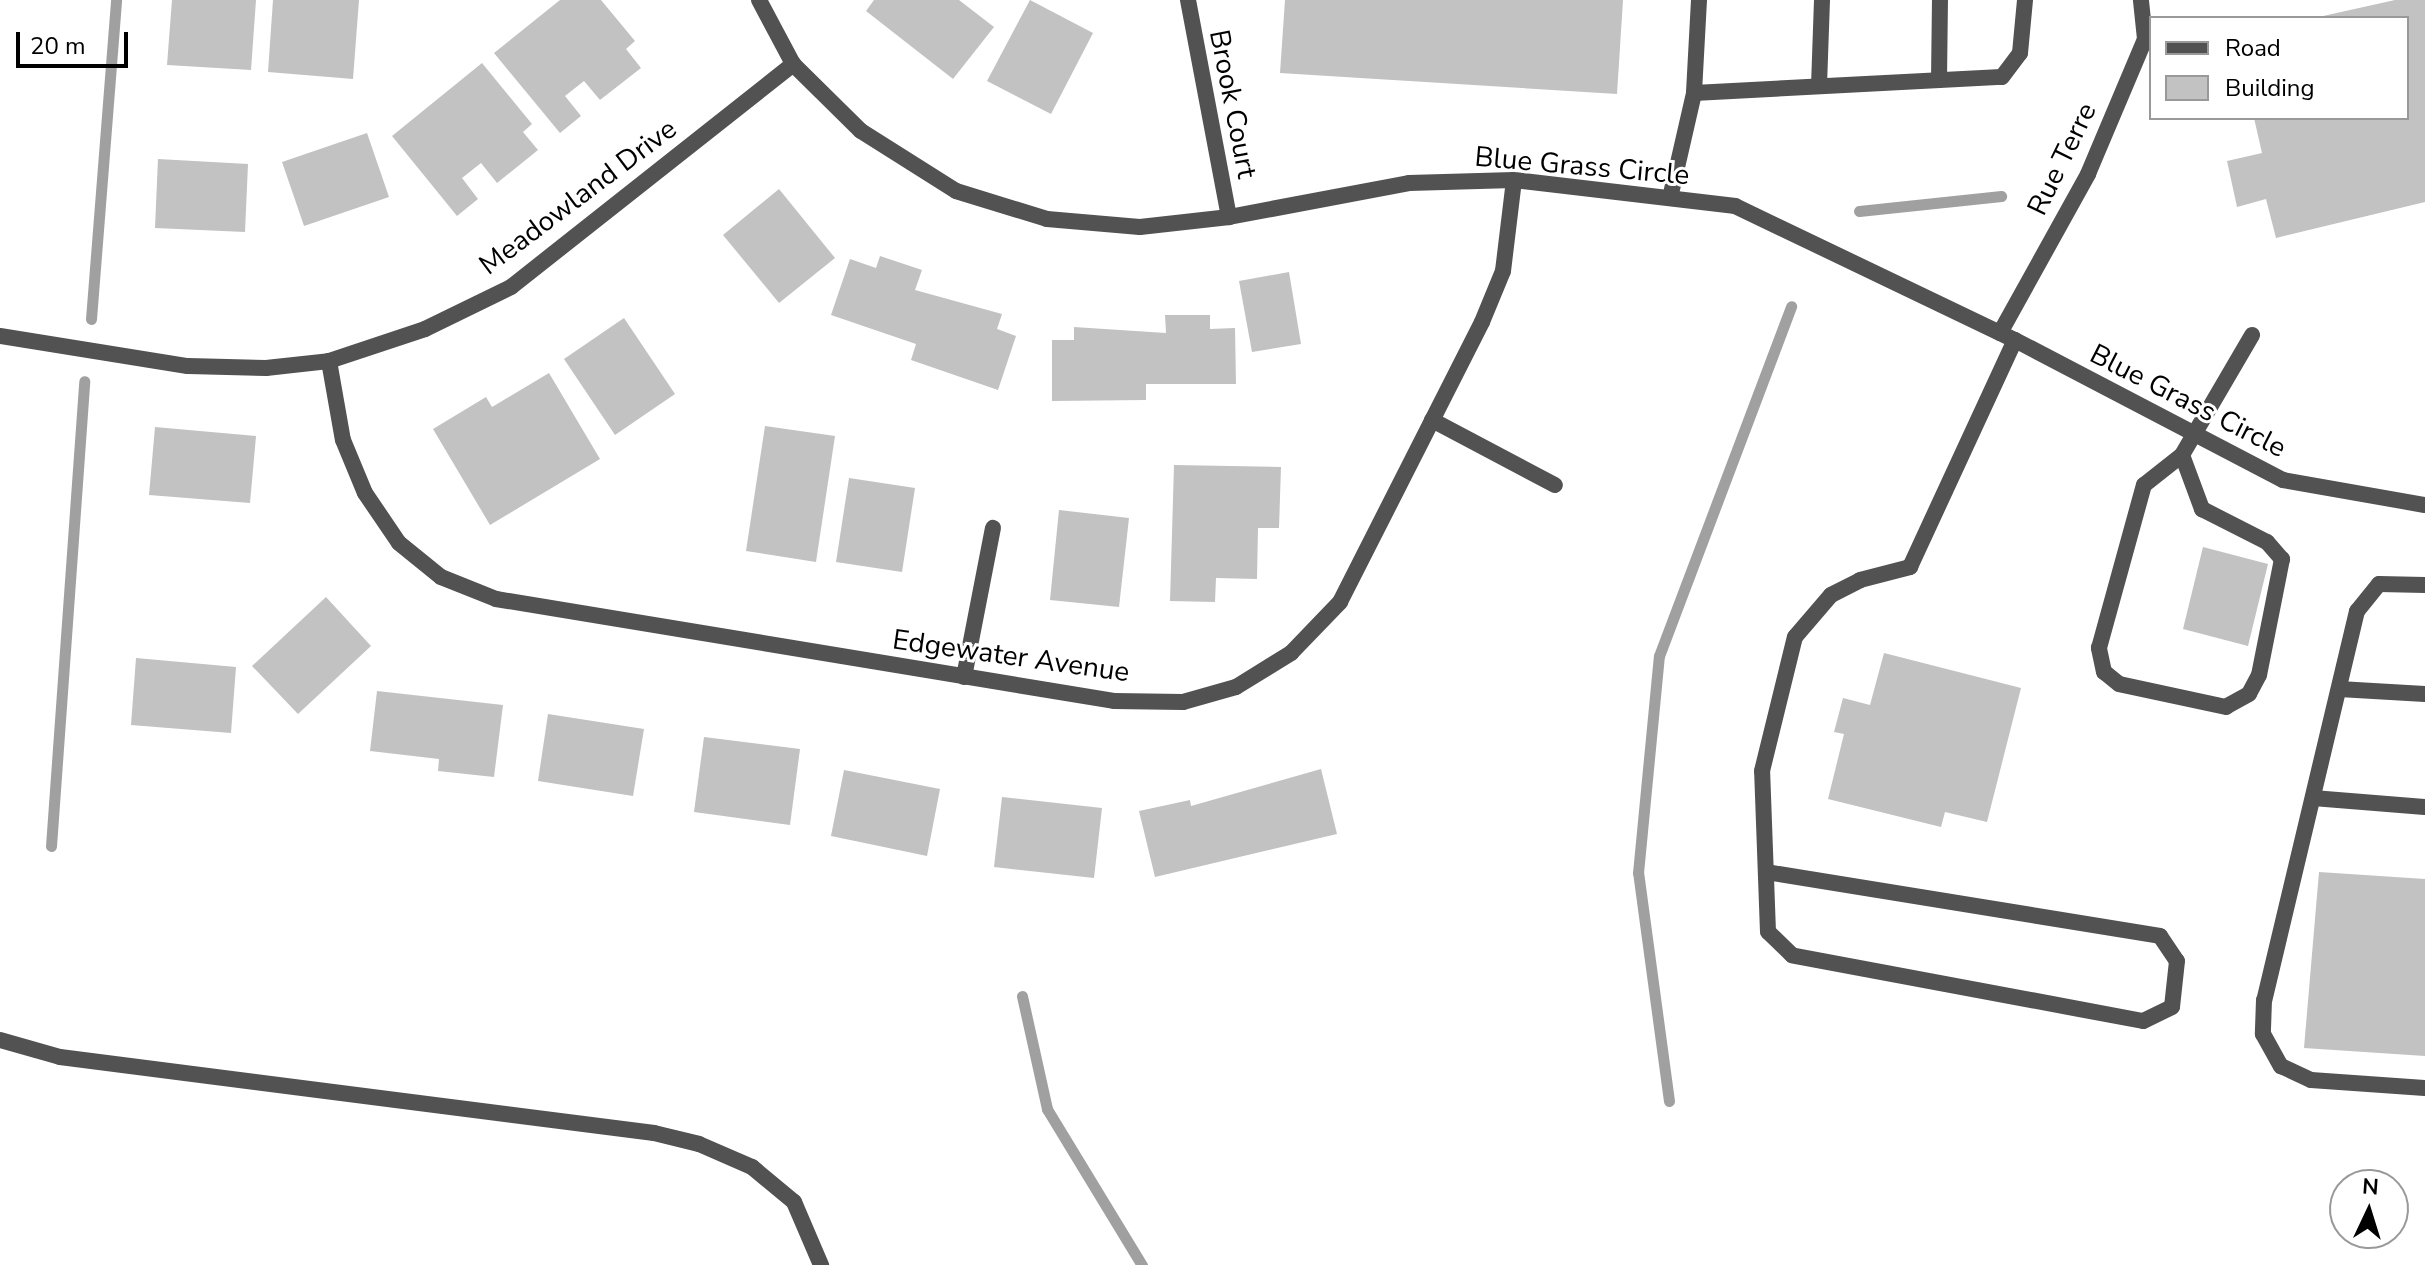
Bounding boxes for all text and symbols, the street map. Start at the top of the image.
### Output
scale bar [20,16,132,66]
legend [2149,16,2409,120]
street label: Brook Court [1202,27,1264,181]
text: 20 m [30,30,86,62]
text: Road [2225,32,2281,64]
text: Building [2225,72,2315,104]
street label: Rue Terre [2020,97,2104,221]
street label: Meadowland Drive [473,112,683,282]
street label: Blue Grass Circle [1473,140,1691,192]
street label: Blue Grass Circle [2084,337,2292,465]
street label: Edgewater Avenue [890,623,1132,689]
north arrow [2329,1169,2409,1249]
text: N [2361,1172,2380,1203]

